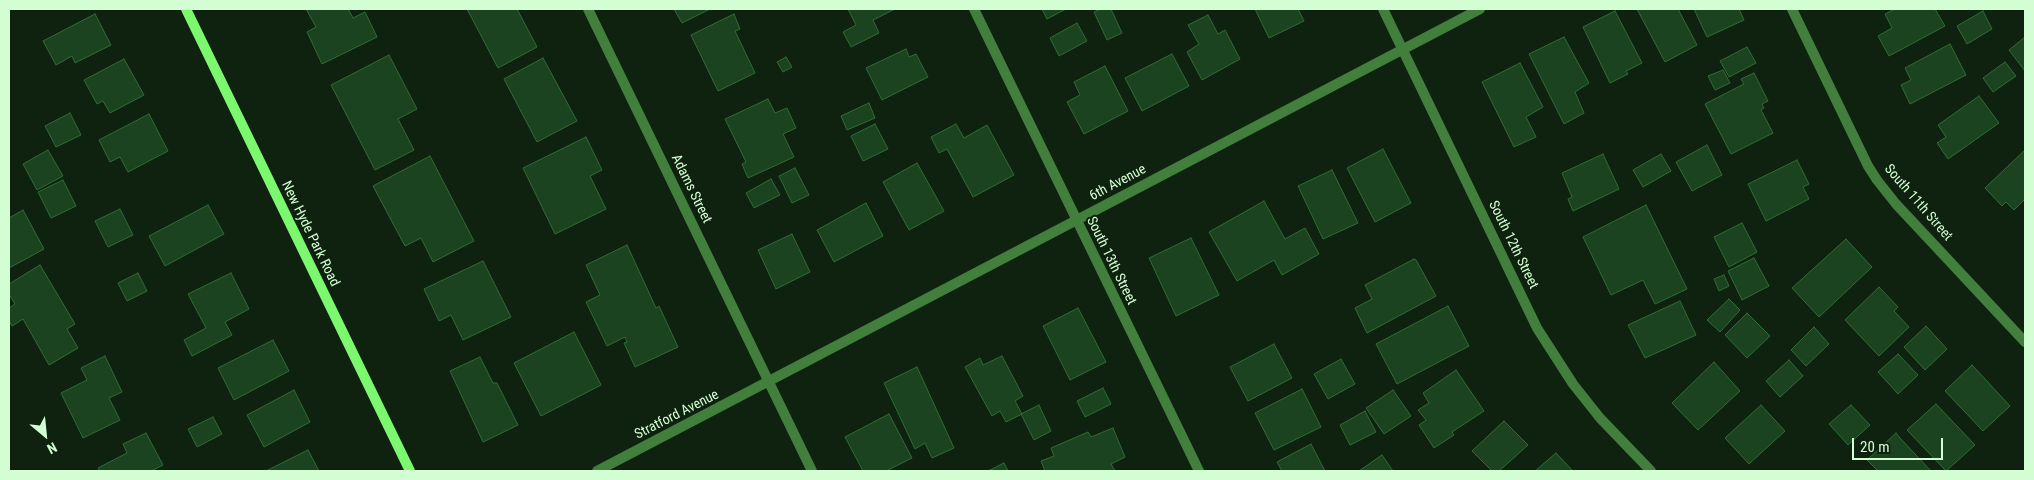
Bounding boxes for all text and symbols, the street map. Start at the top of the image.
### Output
street label: Adams Street [667,152,715,226]
street label: 6th Avenue [1087,161,1149,205]
street label: South 11th Street [1880,161,1956,245]
street label: New Hyde Park Road [277,179,343,289]
street label: South 12th Street [1484,198,1542,292]
street label: South 13th Street [1082,214,1140,308]
street label: Stratford Avenue [632,387,722,443]
north arrow [20,410,70,460]
scale bar [1854,428,1945,460]
text: 20 m [1860,438,1890,456]
text: N [45,439,60,457]

